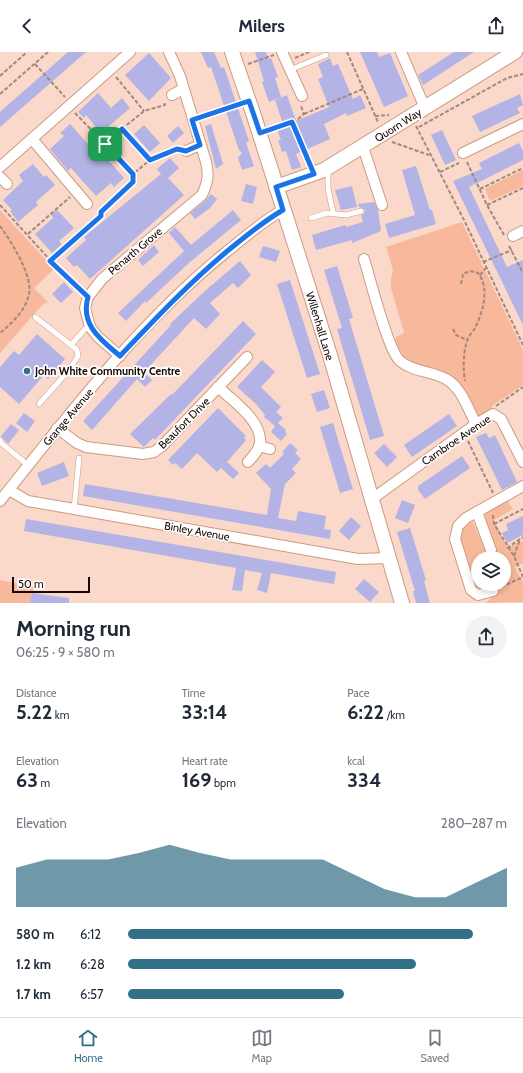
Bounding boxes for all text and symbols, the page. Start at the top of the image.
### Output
icon: back [16,15,38,37]
text: Milers [238,15,285,37]
icon: share [485,15,507,37]
street label: Quorn Way [372,105,425,145]
pin [88,127,122,161]
icon: arrive [94,133,116,155]
street label: Penarth Grove [105,224,165,278]
street label: Willenhall Lane [303,290,337,362]
place label: John White Community Centre [34,364,181,378]
marker: John White Community Centre [22,366,32,376]
street label: Grange Avenue [40,385,96,449]
street label: Beaufort Drive [155,394,213,452]
street label: Carnbroe Avenue [419,412,493,468]
street label: Binley Avenue [163,518,231,544]
map controls [471,551,511,591]
button: layers [471,551,511,591]
scale bar [12,575,90,594]
text: 50 m [18,577,44,591]
text: Morning run [16,615,131,642]
button: share [465,616,507,658]
text: 06:25 · 9 × 580 m [16,644,115,660]
text: Distance [16,686,57,700]
text: Time [182,686,205,700]
text: Pace [347,686,369,700]
text: 5.22 [16,700,52,724]
text: 33:14 [182,700,227,724]
text: 6:22 [347,700,384,724]
text: km [52,708,69,722]
text: /km [384,708,405,722]
text: Elevation [16,754,59,768]
text: Heart rate [182,754,228,768]
text: kcal [347,754,365,768]
text: 63 [16,768,38,792]
text: 169 [182,768,212,792]
text: 334 [347,768,381,792]
text: m [38,776,50,790]
text: bpm [212,776,236,790]
text: Elevation [16,815,67,831]
text: 280–287 m [441,815,507,831]
text: 580 m [16,926,54,942]
text: 6:12 [80,926,101,942]
text: 1.2 km [16,956,51,972]
text: 6:28 [80,956,105,972]
text: 1.7 km [16,986,51,1002]
text: 6:57 [80,986,104,1002]
tab: Home [74,1027,103,1065]
tab: Map [251,1027,273,1065]
tab: Saved [421,1027,449,1065]

